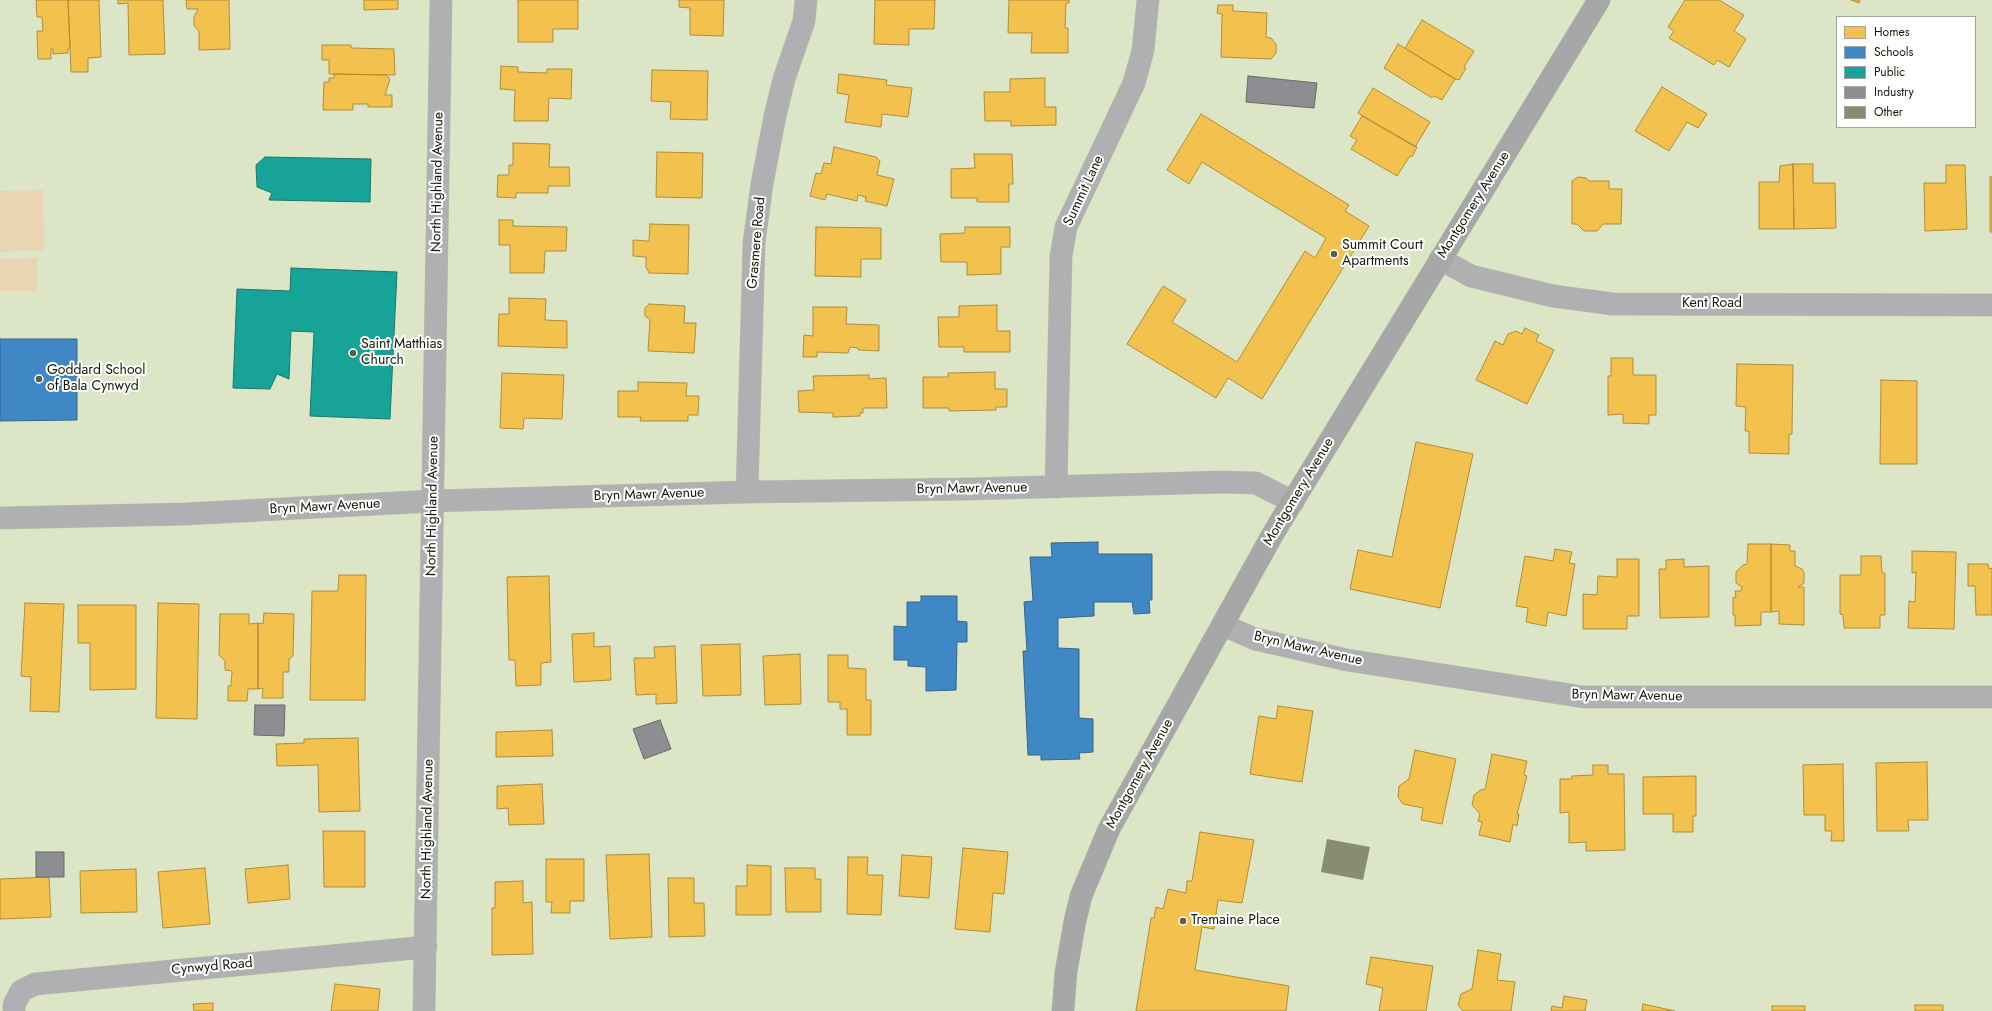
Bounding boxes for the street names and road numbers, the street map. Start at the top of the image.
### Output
street label: North Highland Avenue [428,112,448,252]
street label: Montgomery Avenue [1434,149,1514,261]
street label: Summit Lane [1060,153,1108,229]
street label: Grasmere Road [745,196,769,290]
street label: Kent Road [1682,296,1742,312]
street label: Montgomery Avenue [1260,435,1338,549]
street label: North Highland Avenue [423,436,443,576]
street label: Bryn Mawr Avenue [916,480,1028,498]
street label: Bryn Mawr Avenue [593,485,705,505]
street label: Bryn Mawr Avenue [269,496,381,518]
street label: Bryn Mawr Avenue [1252,628,1364,670]
street label: Bryn Mawr Avenue [1571,687,1683,705]
street label: Montgomery Avenue [1103,716,1177,832]
street label: North Highland Avenue [418,759,438,899]
street label: Cynwyd Road [171,955,253,979]

